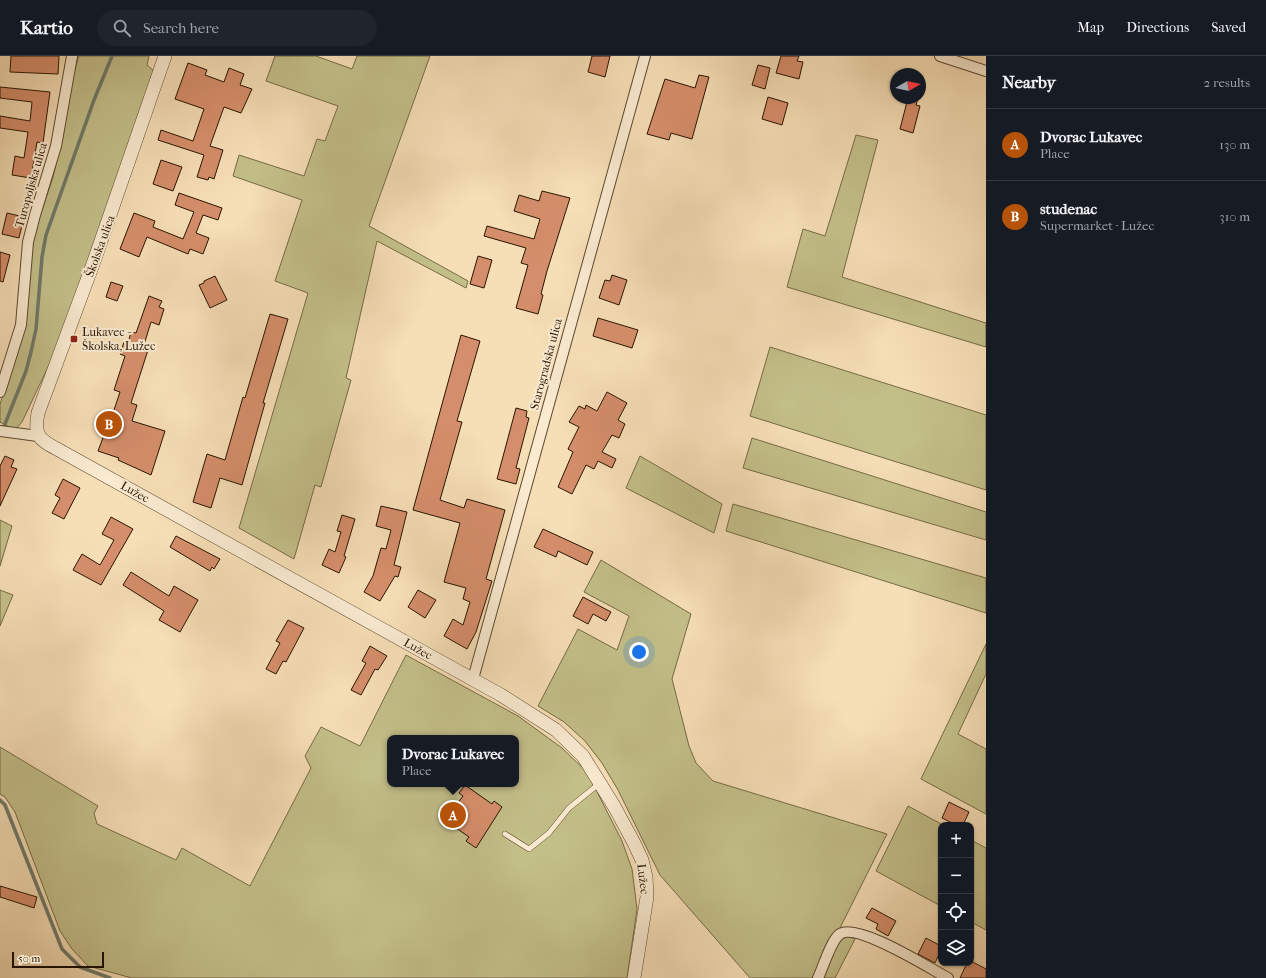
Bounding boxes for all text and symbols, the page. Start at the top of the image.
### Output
search box [97,10,377,46]
text: Kartio [20,17,73,39]
icon: search [111,17,133,39]
text: Search here [143,19,219,37]
text: Map [1077,19,1104,36]
text: Directions [1126,19,1189,36]
text: Saved [1211,19,1246,36]
north arrow [890,68,926,104]
text: Nearby [1002,72,1056,92]
text: 2 results [1204,75,1250,90]
text: Dvorac Lukavec [1040,128,1142,146]
text: A [1011,137,1019,152]
text: 130 m [1219,137,1250,152]
street label: Turopoljska ulica [12,140,50,229]
text: Place [1040,146,1070,161]
text: studenac [1040,200,1097,218]
text: B [1011,209,1019,224]
text: 310 m [1219,209,1250,224]
street label: Školska ulica [81,212,118,279]
text: Supermarket · Lužec [1040,218,1154,233]
street label: Starogradska ulica [527,316,565,411]
place label: Lukavec - Školska, Lužec [82,325,155,353]
marker: Lukavec - Školska, Lužec [69,334,79,344]
pin: B [96,409,122,439]
street label: Lužec [118,478,152,506]
street label: Lužec [401,635,435,663]
your location [629,642,649,662]
popup [387,735,519,787]
text: Dvorac Lukavec [402,745,504,763]
text: Place [402,763,431,778]
pin: A [440,800,466,830]
map controls [938,822,974,966]
button: + [938,822,974,858]
button: − [938,858,974,894]
street label: Lužec [634,863,652,895]
button: locate [938,894,974,930]
button: layers [938,930,974,966]
scale bar [12,950,104,969]
text: 50 m [18,952,40,965]

